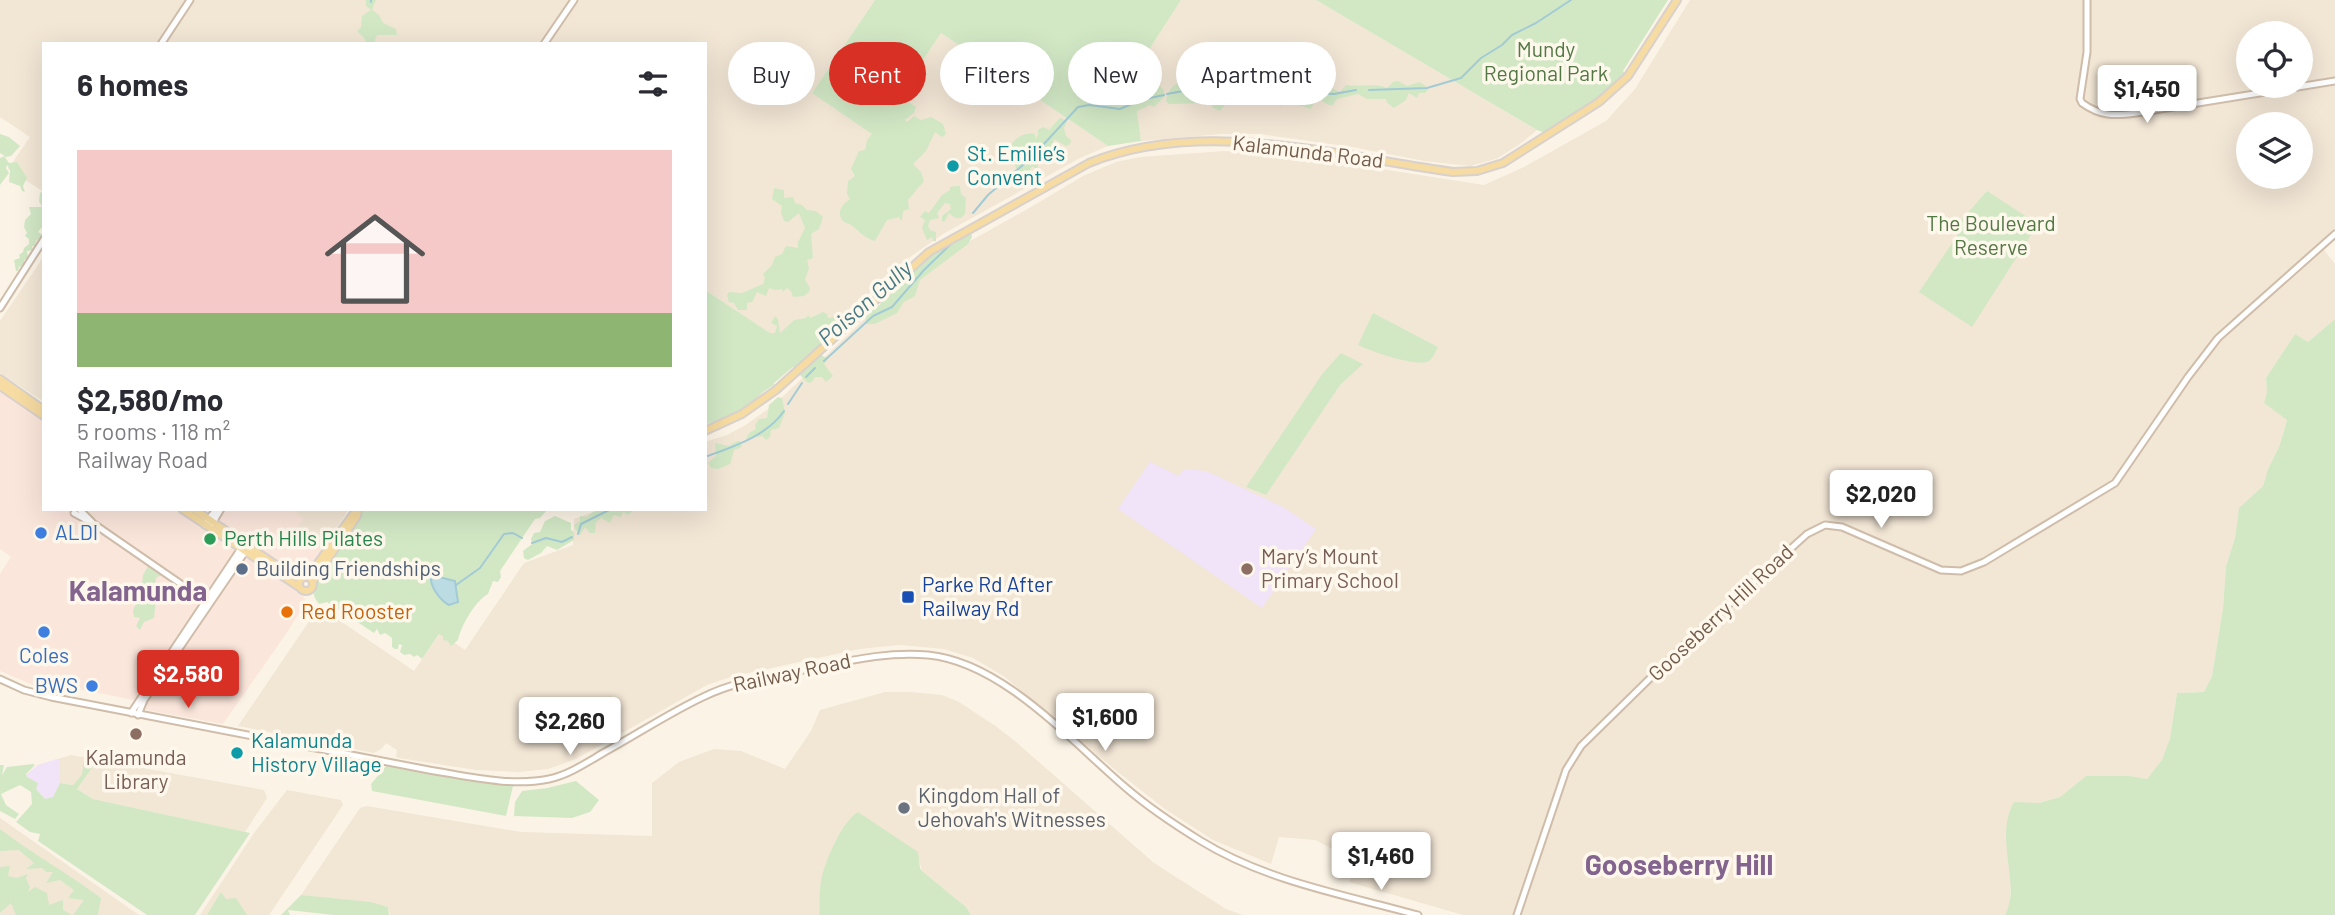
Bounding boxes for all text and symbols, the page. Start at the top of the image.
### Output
map controls [2236,21,2313,189]
button: locate [2236,21,2313,98]
park label: Mundy Regional Park [1484,36,1608,85]
chip: Buy [728,42,815,105]
chip: Rent [829,42,926,105]
chip: Filters [940,42,1054,105]
chip: New [1068,42,1162,105]
chip: Apartment [1176,42,1336,105]
icon: filters [634,65,672,103]
text: 6 homes [77,66,188,102]
pin: $1,450 [2090,66,2204,125]
text: $1,450 [2114,74,2180,102]
button: layers [2236,112,2313,189]
street label: Kalamunda Road [1231,129,1385,172]
place label: St. Emilie’s Convent [967,140,1065,189]
marker: St. Emilie’s Convent [945,158,961,174]
icon: home [312,196,438,322]
park label: The Boulevard Reserve [1926,210,2056,259]
water label: Poison Gully [811,253,918,351]
text: $2,580/mo [77,381,223,417]
text: 5 rooms · 118 m² [77,417,230,445]
text: Railway Road [77,445,208,473]
pin: $2,020 [1824,470,1938,530]
text: $2,020 [1846,479,1916,507]
place label: ALDI [55,519,98,544]
marker: ALDI [33,525,49,541]
place label: Perth Hills Pilates [224,525,383,550]
marker: Perth Hills Pilates [202,531,218,547]
street label: Gooseberry Hill Road [1642,538,1798,685]
place label: Mary’s Mount Primary School [1261,543,1399,592]
place label: Building Friendships [256,555,441,580]
marker: Building Friendships [234,561,250,577]
marker: Mary’s Mount Primary School [1239,561,1255,577]
place label: Parke Rd After Railway Rd [922,571,1053,620]
district label: Kalamunda [69,573,207,607]
marker: Parke Rd After Railway Rd [900,589,916,605]
place label: Red Rooster [301,598,413,623]
marker: Red Rooster [279,604,295,620]
marker: Coles [36,624,52,640]
place label: Coles [19,642,69,667]
street label: Railway Road [731,647,853,696]
pin: $2,580 [131,650,245,710]
text: $2,580 [153,659,223,687]
place label: BWS [35,672,78,697]
marker: BWS [84,678,100,694]
pin: $1,600 [1048,694,1162,753]
pin: $2,260 [513,698,627,757]
text: $1,600 [1072,702,1138,730]
text: $2,260 [535,706,605,734]
marker: Kalamunda Library [128,726,144,742]
place label: Kalamunda History Village [251,727,382,776]
place label: Kalamunda Library [85,744,187,793]
marker: Kalamunda History Village [229,745,245,761]
place label: Kingdom Hall of Jehovah's Witnesses [918,782,1106,831]
marker: Kingdom Hall of Jehovah's Witnesses [896,800,912,816]
pin: $1,460 [1324,832,1438,892]
text: $1,460 [1348,841,1414,869]
district label: Gooseberry Hill [1585,847,1773,881]

